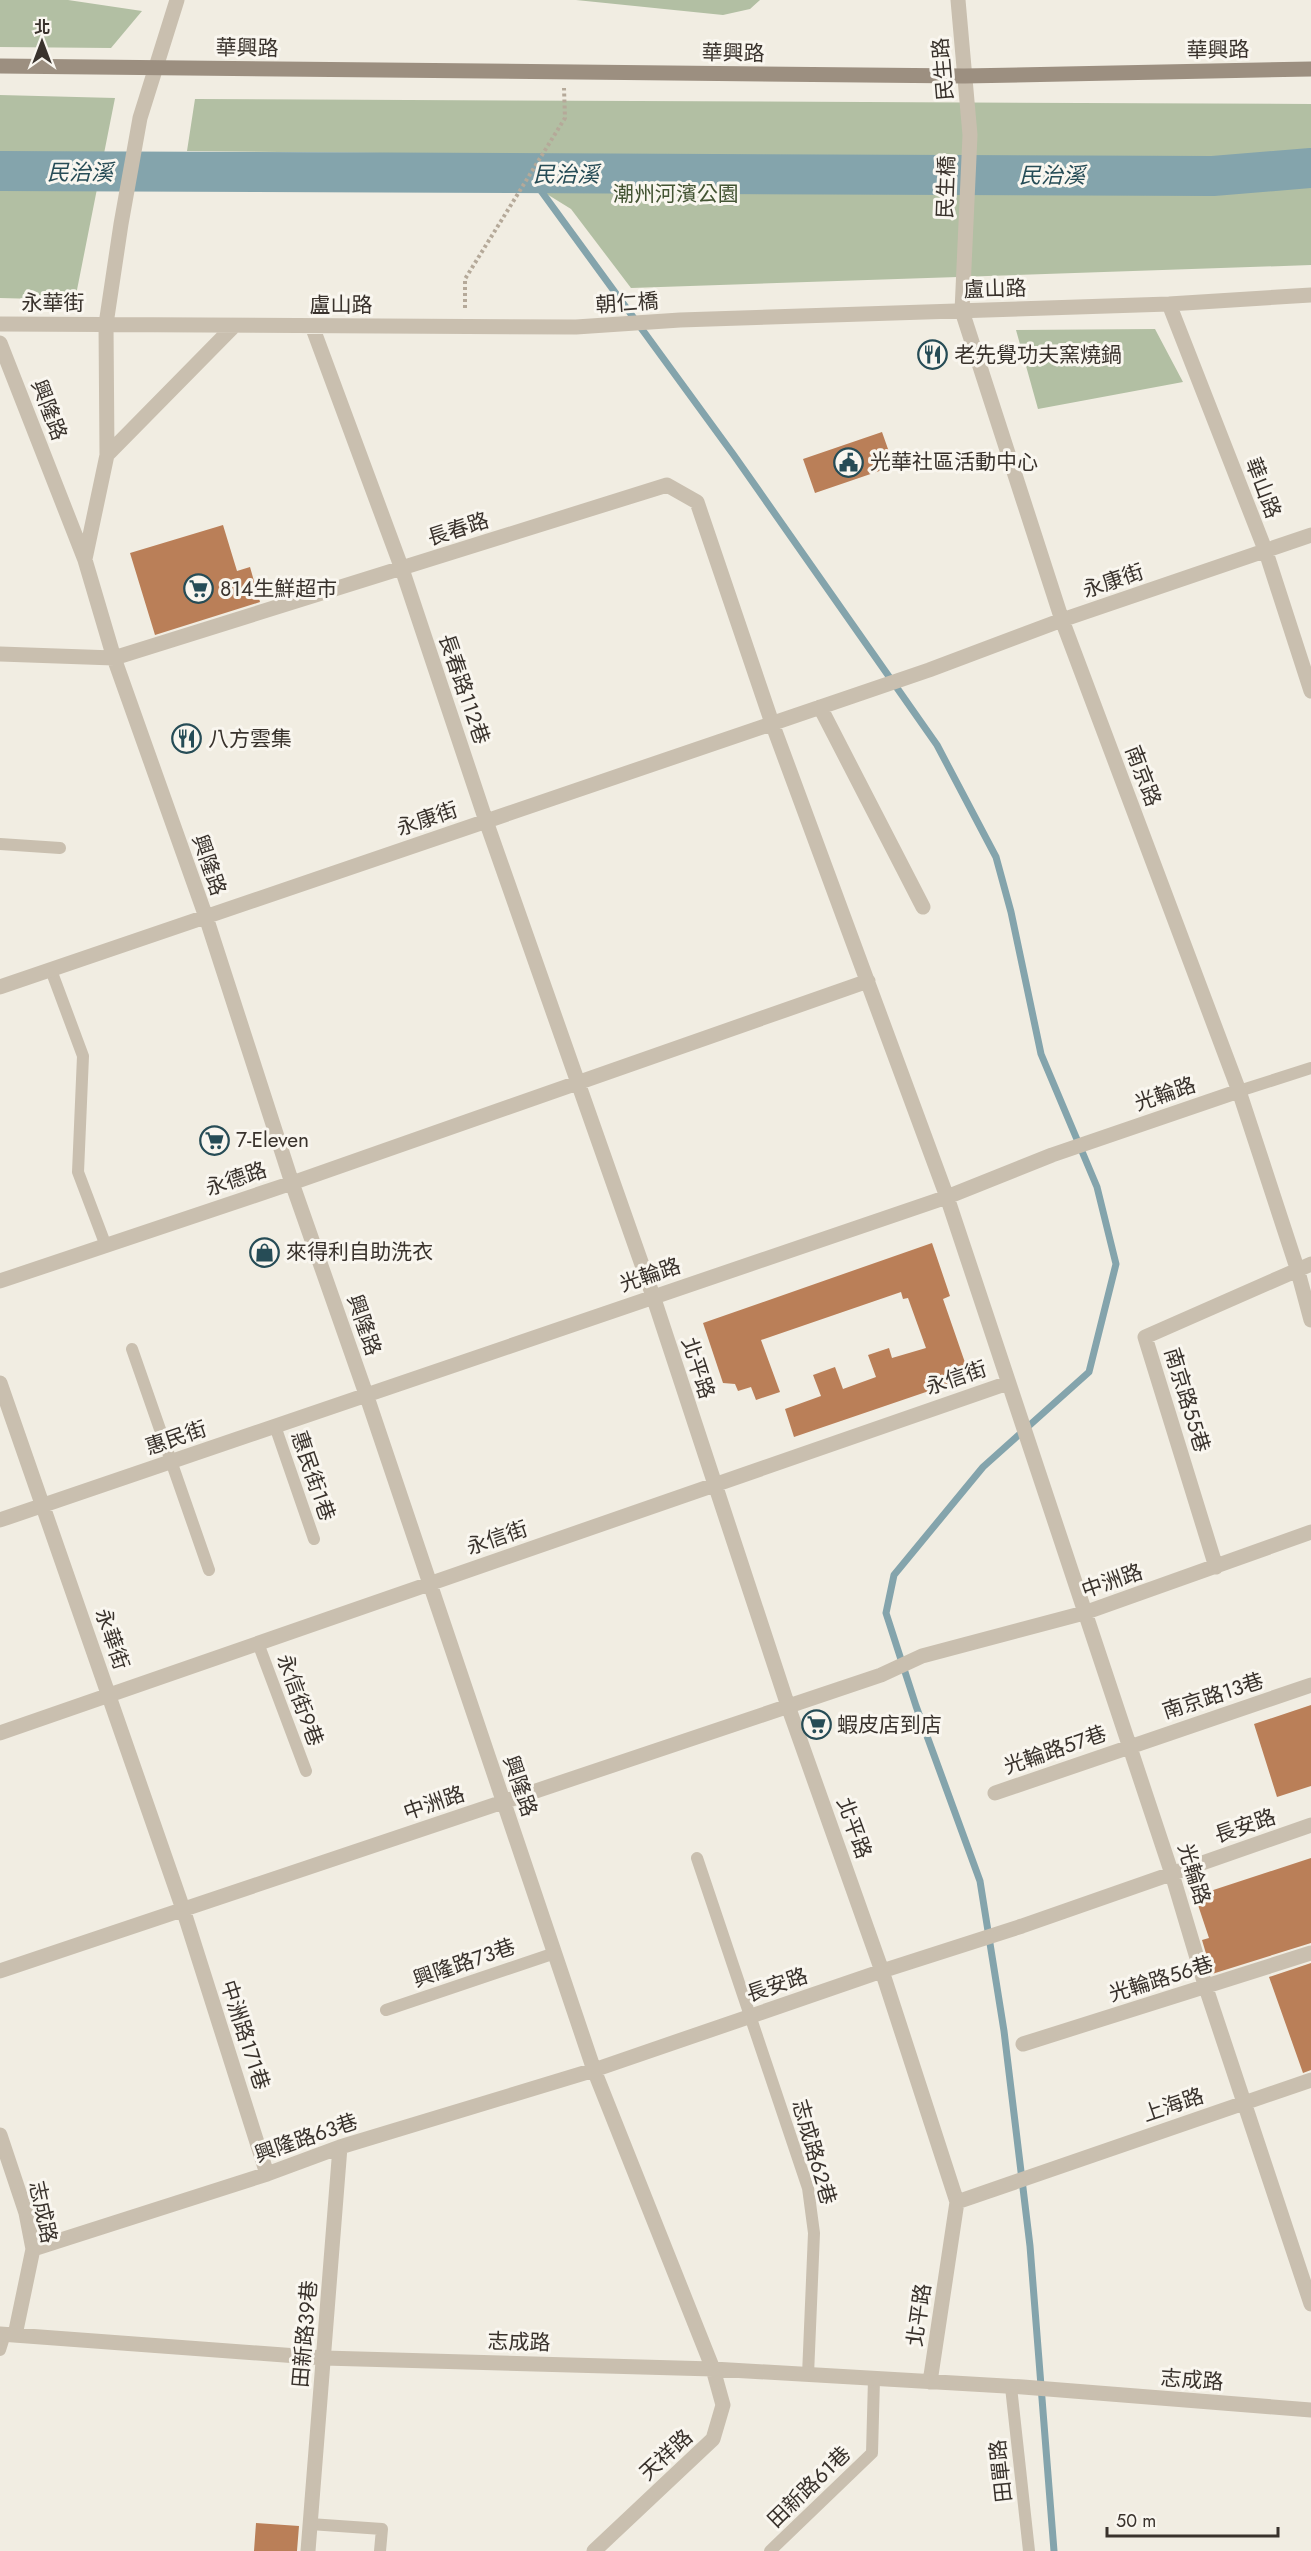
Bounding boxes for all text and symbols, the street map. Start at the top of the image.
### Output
north arrow [12,12,72,72]
text: 北 [34,16,50,39]
street label: 華興路 [215,32,279,64]
street label: 華興路 [1186,34,1250,66]
street label: 民生路 [925,36,961,102]
street label: 華興路 [701,37,765,69]
street label: 民生橋 [930,155,962,219]
water label: 民治溪 [47,156,116,188]
water label: 民治溪 [533,158,602,190]
water label: 民治溪 [1019,159,1088,191]
park label: 潮州河濱公園 [613,179,739,209]
street label: 盧山路 [963,273,1027,305]
street label: 朝仁橋 [595,286,659,320]
street label: 永華街 [22,288,85,318]
street label: 盧山路 [310,290,373,320]
restaurant icon: 老先覺功夫窯燒鍋 [917,339,949,371]
place label: 老先覺功夫窯燒鍋 [954,340,1122,370]
street label: 興隆路 [24,375,74,445]
public building icon: 光華社區活動中心 [833,446,865,478]
place label: 光華社區活動中心 [870,447,1038,477]
street label: 華山路 [1238,453,1288,523]
street label: 長春路 [423,505,493,553]
street label: 永康街 [1078,557,1148,605]
supermarket icon: 814生鮮超市 [183,573,215,605]
place label: 814生鮮超市 [220,574,337,604]
street label: 長春路112巷 [431,630,497,748]
restaurant icon: 八方雲集 [171,723,203,755]
place label: 八方雲集 [208,724,292,754]
street label: 南京路 [1118,741,1168,811]
street label: 永康街 [392,795,462,843]
street label: 興隆路 [185,830,233,900]
street label: 光輪路 [1130,1070,1200,1118]
supermarket icon: 7-Eleven [199,1124,231,1156]
place label: 7-Eleven [236,1125,309,1155]
street label: 永德路 [201,1155,271,1203]
shop icon: 來得利自助洗衣 [249,1236,281,1268]
place label: 來得利自助洗衣 [286,1237,433,1267]
street label: 光輪路 [615,1251,685,1299]
street label: 興隆路 [340,1290,388,1360]
street label: 北平路 [674,1333,722,1403]
street label: 南京路55巷 [1157,1344,1217,1456]
street label: 永信街 [921,1354,991,1402]
street label: 惠民街 [141,1414,211,1462]
street label: 惠民街1巷 [284,1427,342,1525]
street label: 永信街 [462,1514,532,1562]
street label: 中洲路 [1077,1557,1147,1605]
street label: 永華街 [88,1604,136,1674]
street label: 永信街9巷 [269,1650,331,1750]
street label: 南京路13巷 [1158,1666,1268,1726]
supermarket icon: 蝦皮店到店 [800,1709,832,1741]
place label: 蝦皮店到店 [837,1710,942,1740]
street label: 光輪路57巷 [1000,1718,1110,1782]
street label: 興隆路 [496,1751,544,1821]
street label: 中洲路 [399,1779,469,1827]
street label: 北平路 [829,1793,879,1863]
street label: 長安路 [1210,1802,1280,1850]
street label: 光輪路 [1170,1839,1218,1909]
street label: 興隆路73巷 [409,1931,519,1995]
street label: 光輪路56巷 [1105,1949,1217,2009]
street label: 長安路 [742,1961,812,2009]
street label: 中洲路171巷 [213,1976,277,2094]
street label: 上海路 [1138,2081,1208,2129]
street label: 志成路62巷 [785,2096,843,2208]
street label: 興隆路63巷 [250,2106,362,2170]
street label: 志成路 [22,2178,64,2246]
street label: 田新路39巷 [285,2279,325,2389]
street label: 北平路 [900,2282,938,2348]
street label: 志成路 [487,2326,551,2358]
street label: 志成路 [1160,2363,1224,2397]
street label: 天祥路 [633,2423,699,2487]
street label: 田單路 [983,2438,1019,2504]
street label: 田新路61巷 [761,2440,857,2534]
scale bar [1107,2500,1278,2538]
text: 50 m [1116,2508,1156,2534]

